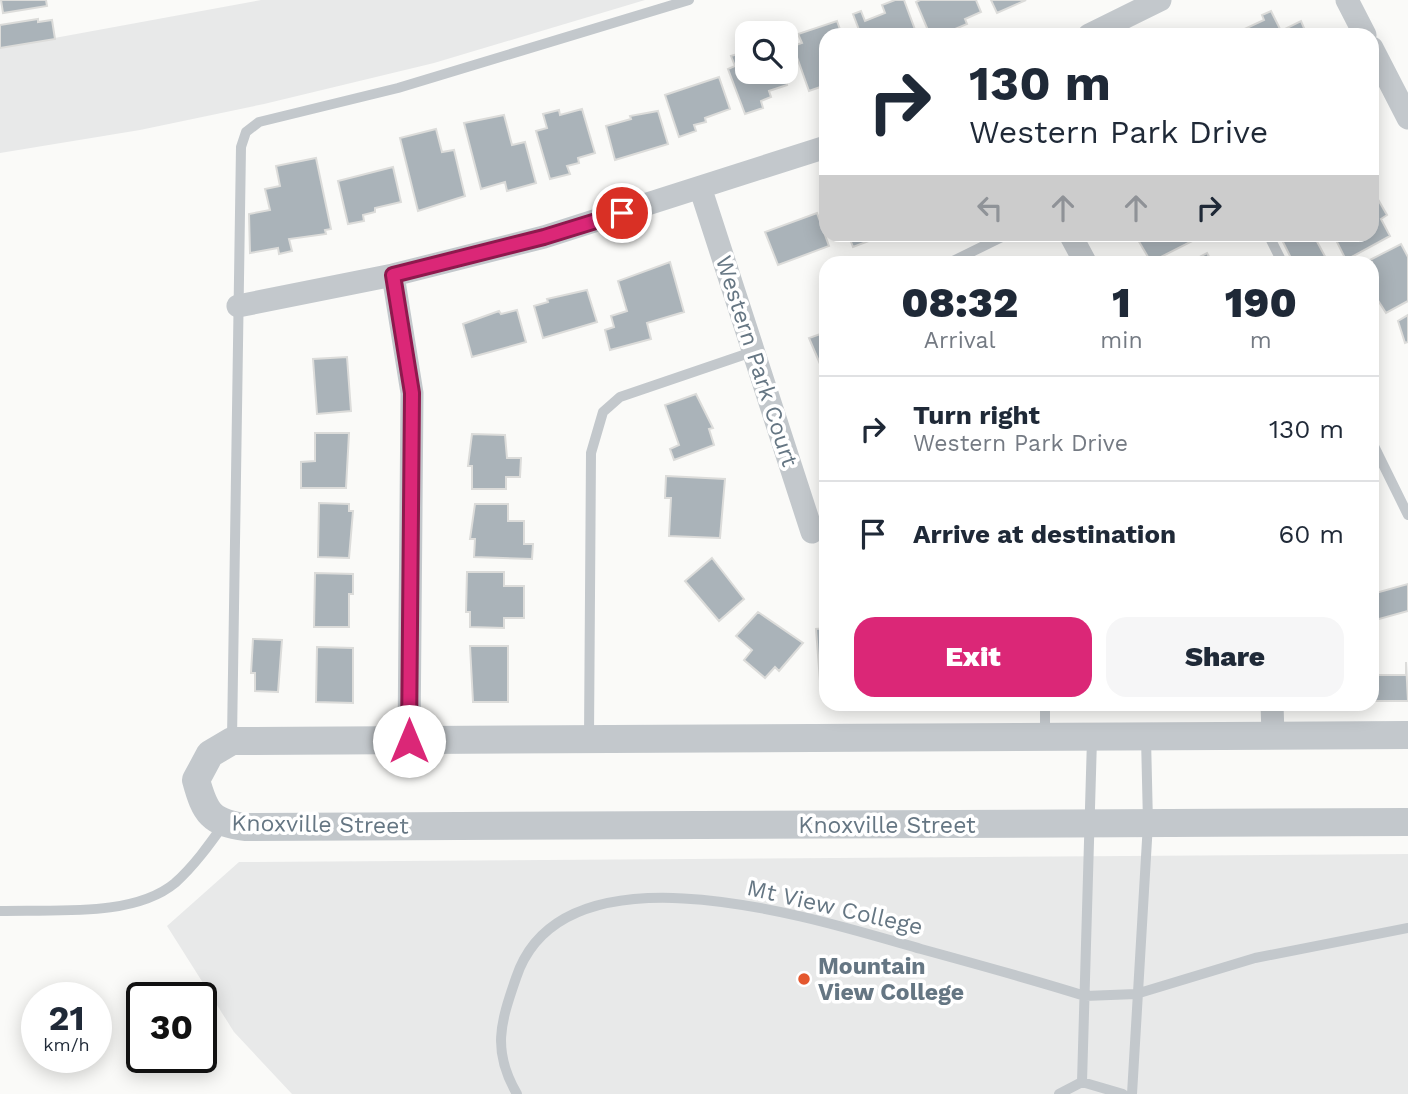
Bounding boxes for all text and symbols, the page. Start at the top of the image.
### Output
map controls [735,21,798,84]
button: search [735,21,798,84]
text: 130 m [969,54,1111,112]
icon: right [854,56,945,147]
text: Western Park Drive [969,113,1268,151]
pin [592,183,652,243]
icon: left [971,189,1009,227]
icon: ahead [1044,189,1082,227]
icon: ahead [1117,189,1155,227]
icon: right [1190,189,1228,227]
icon: arrive [603,194,641,232]
street label: Western Park Court [710,252,803,470]
text: 08:32 [901,278,1018,327]
text: 1 [1112,278,1131,327]
text: 190 [1225,278,1297,327]
text: Arrival [924,327,996,354]
text: min [1100,327,1143,354]
text: m [1250,327,1272,354]
text: Turn right [913,400,1040,430]
icon: right [854,410,892,448]
text: 130 m [1269,414,1344,444]
text: Western Park Drive [913,430,1128,457]
icon: arrive [854,515,892,553]
text: Arrive at destination [913,519,1176,549]
text: 60 m [1278,519,1344,549]
button: Exit [854,617,1092,697]
button: Share [1106,617,1344,697]
position arrow [372,704,446,778]
street label: Knoxville Street [231,809,409,840]
street label: Knoxville Street [798,812,976,839]
street label: Mt View College [744,874,925,941]
place label: Mountain View College [818,953,964,1006]
marker: Mountain View College [796,971,812,987]
speed limit sign: 30 [126,982,217,1073]
text: 21 [49,997,84,1039]
text: km/h [43,1034,90,1055]

